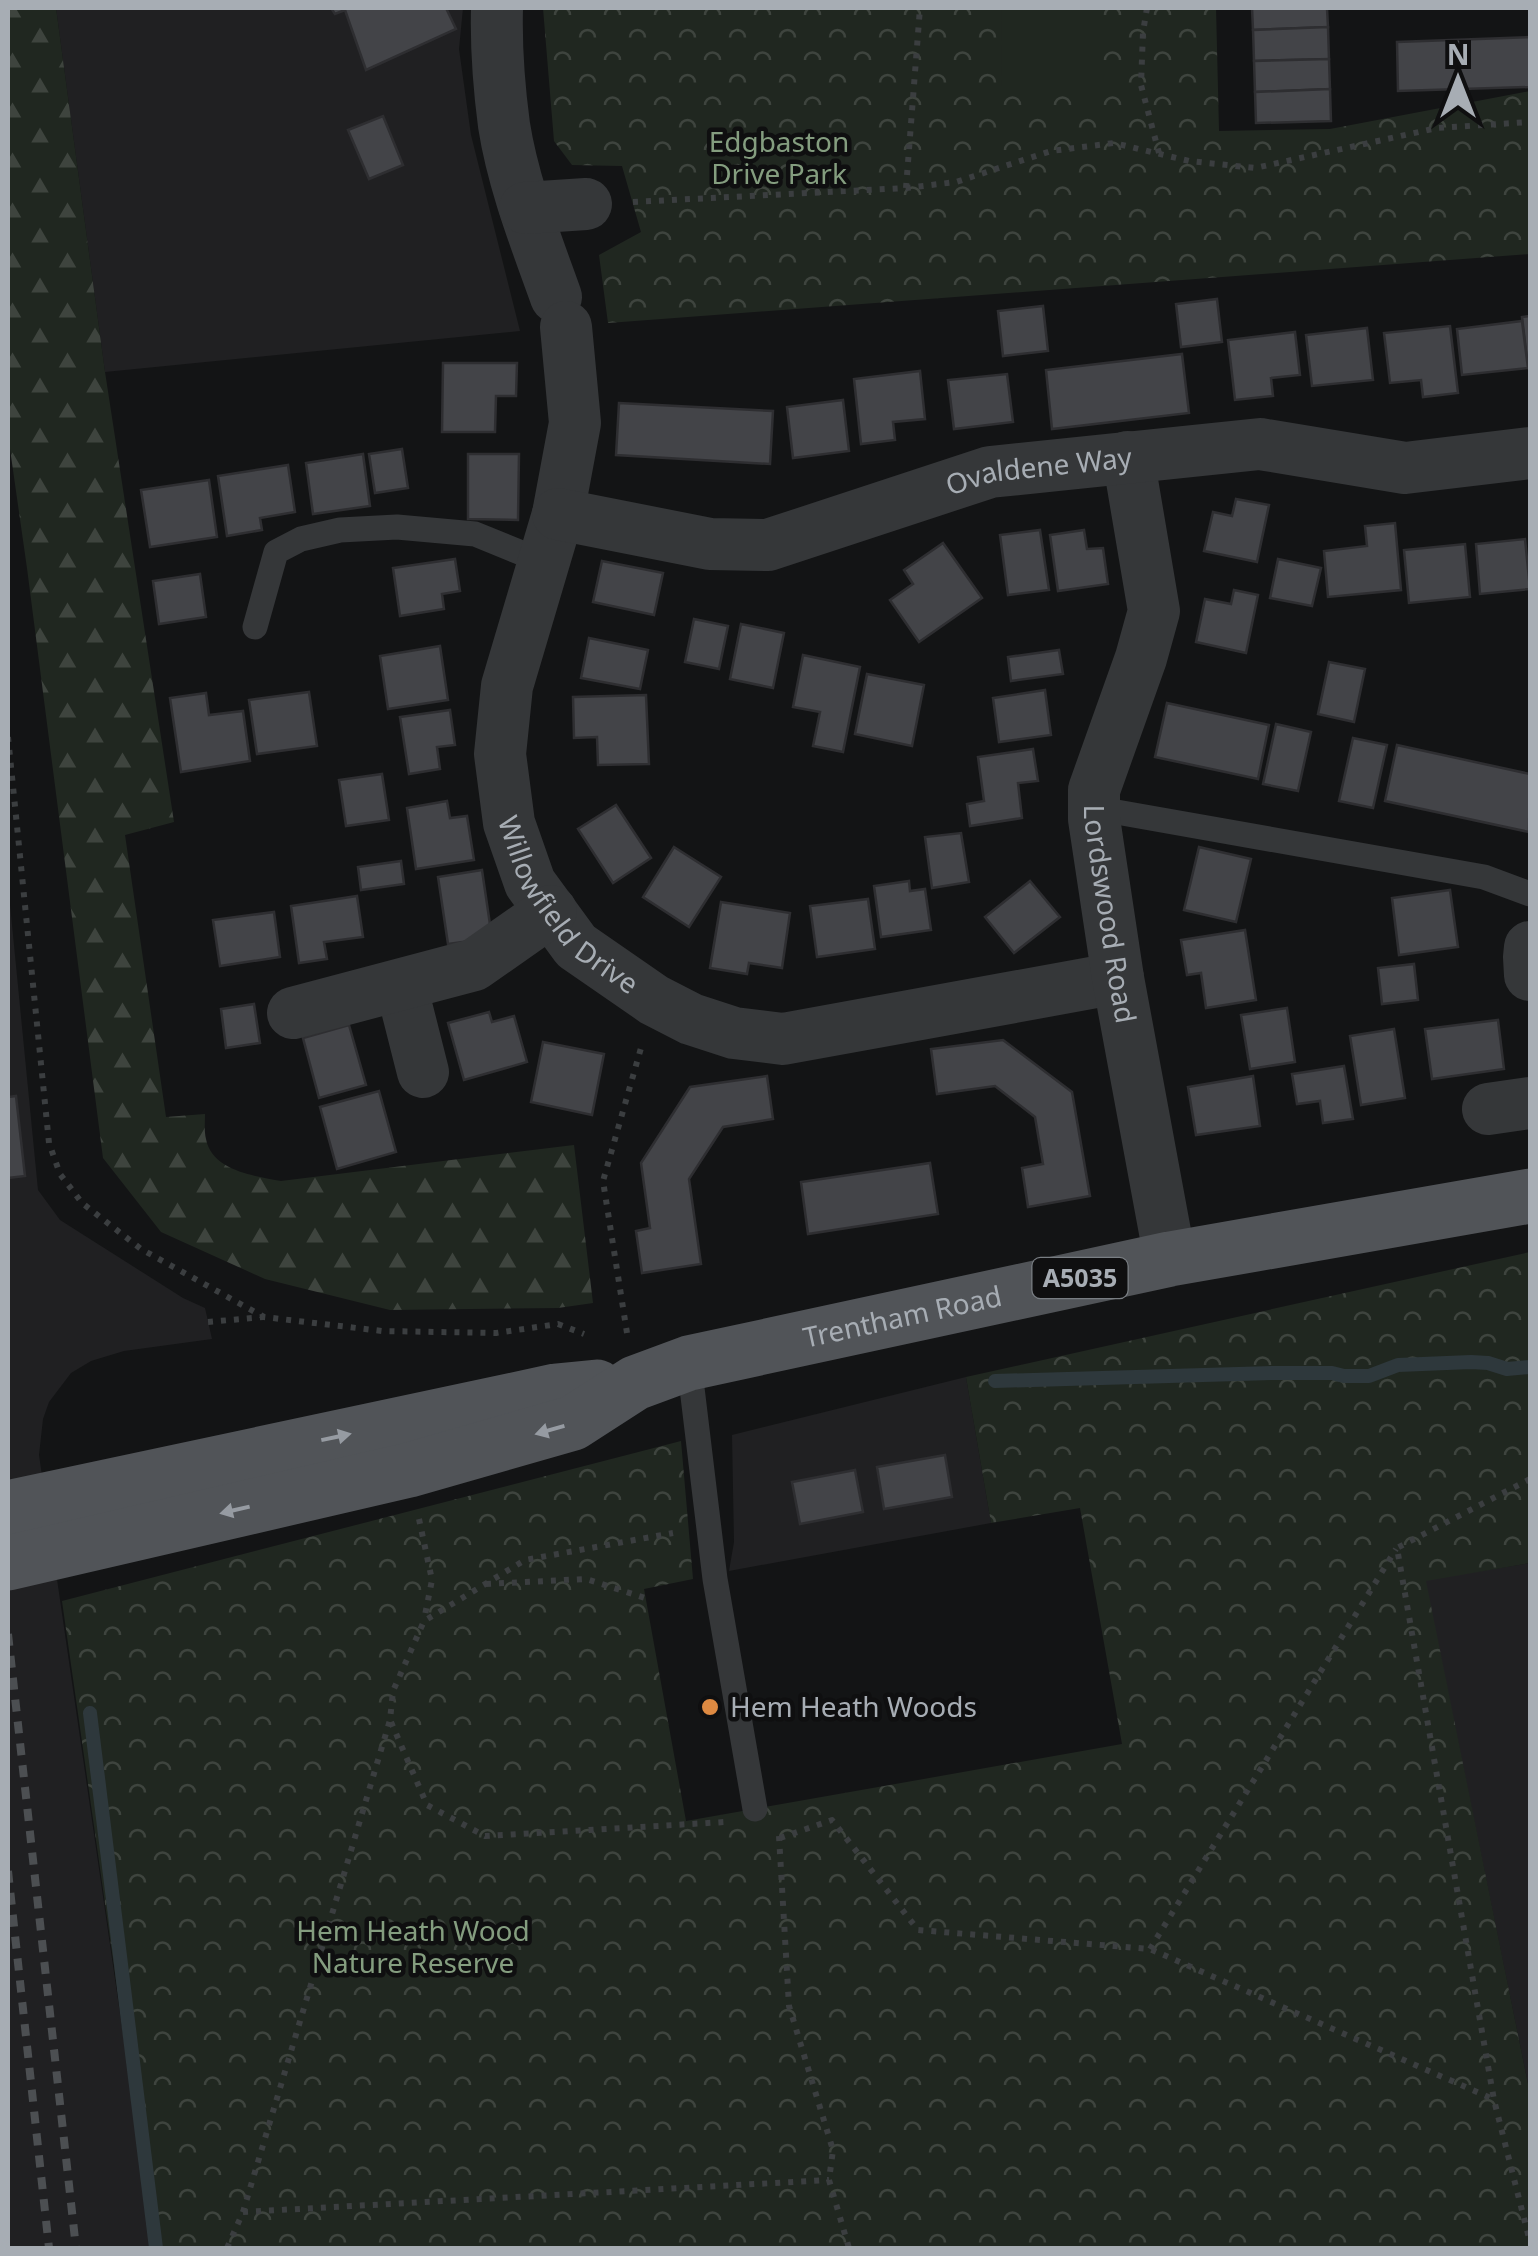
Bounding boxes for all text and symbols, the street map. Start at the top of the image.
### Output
north arrow [1408,30,1508,130]
text: N [1447,35,1469,73]
park label: Edgbaston Drive Park [709,122,849,192]
street label: Ovaldene Way [940,437,1134,503]
street label: Lordswood Road [1076,804,1146,1026]
street label: Willowfield Drive [490,810,647,1002]
road number: A5035 [1032,1258,1128,1298]
street label: Trentham Road [799,1276,1005,1356]
one-way arrow [534,1423,565,1438]
one-way arrow [321,1429,352,1445]
one-way arrow [219,1503,250,1518]
place label: Hem Heath Woods [730,1687,977,1725]
marker: Hem Heath Woods [699,1696,721,1718]
park label: Hem Heath Wood Nature Reserve [296,1911,530,1981]

